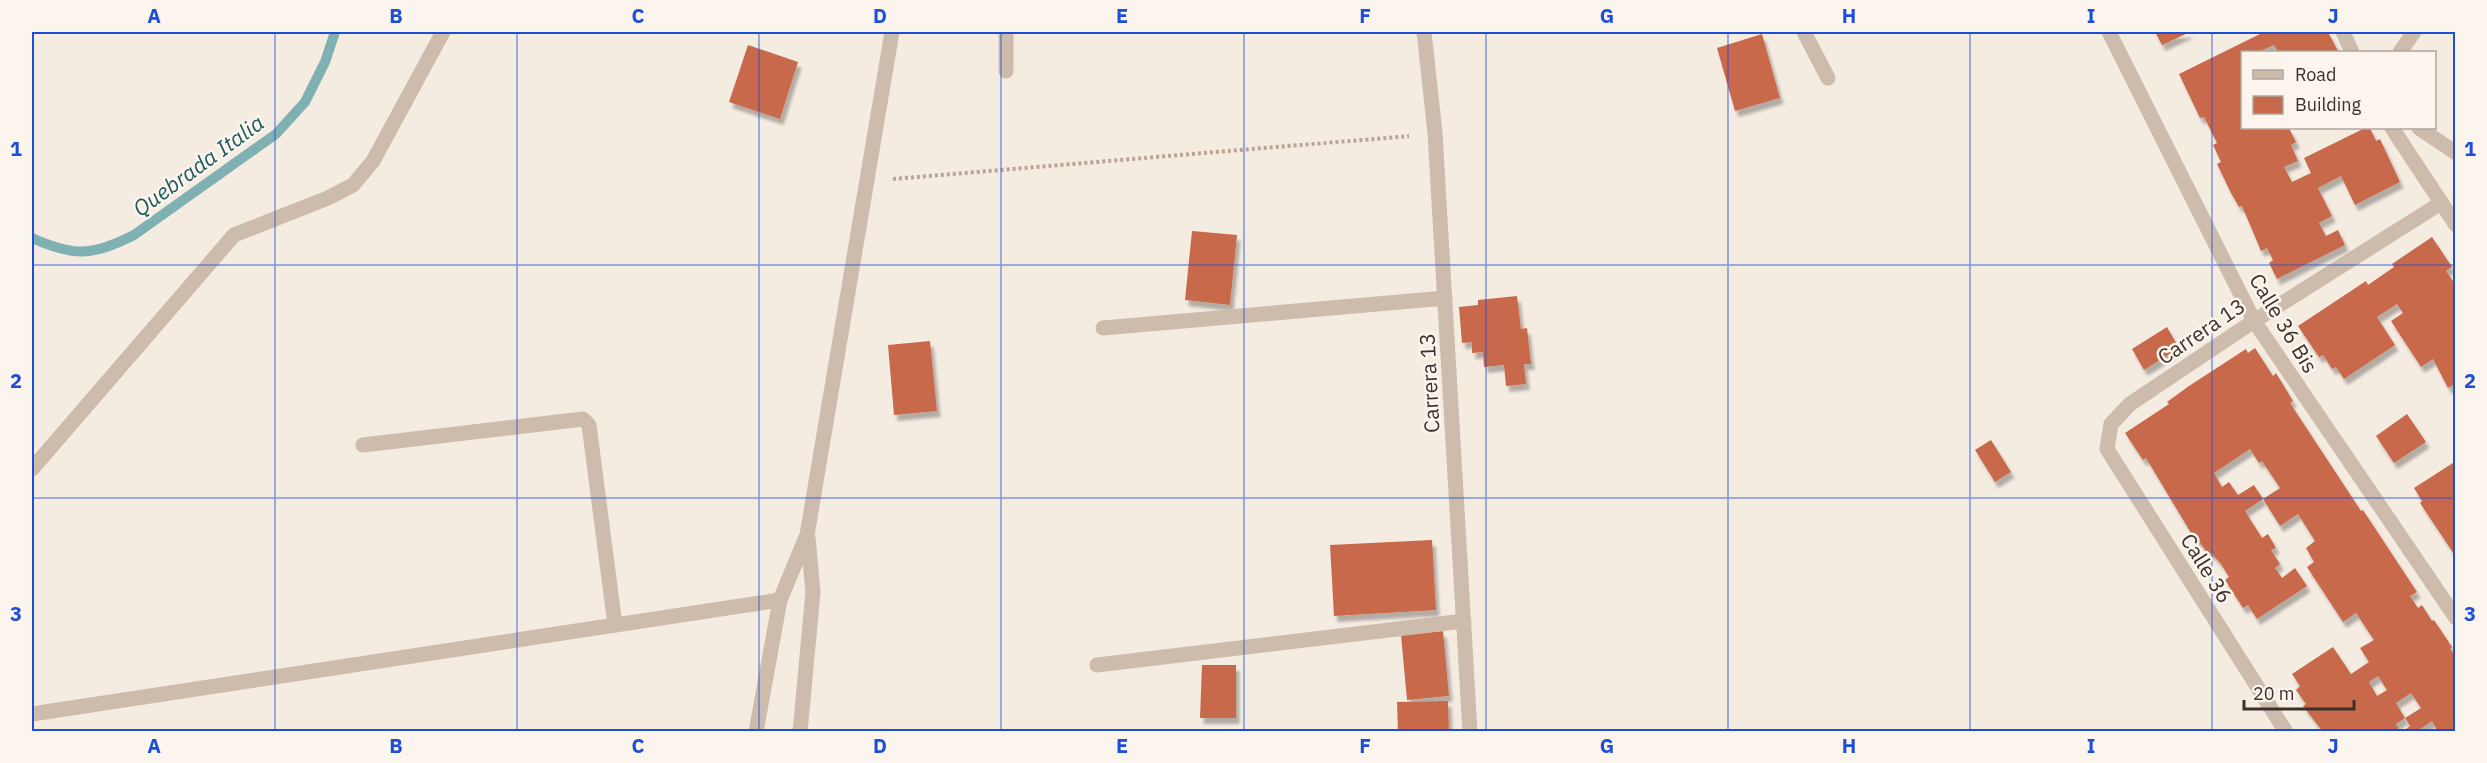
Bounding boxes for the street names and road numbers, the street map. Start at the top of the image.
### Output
street label: Calle 36 Bis [2243,268,2325,378]
street label: Carrera 13 [2152,291,2250,371]
street label: Carrera 13 [1412,332,1446,434]
street label: Calle 36 [2175,528,2239,608]

